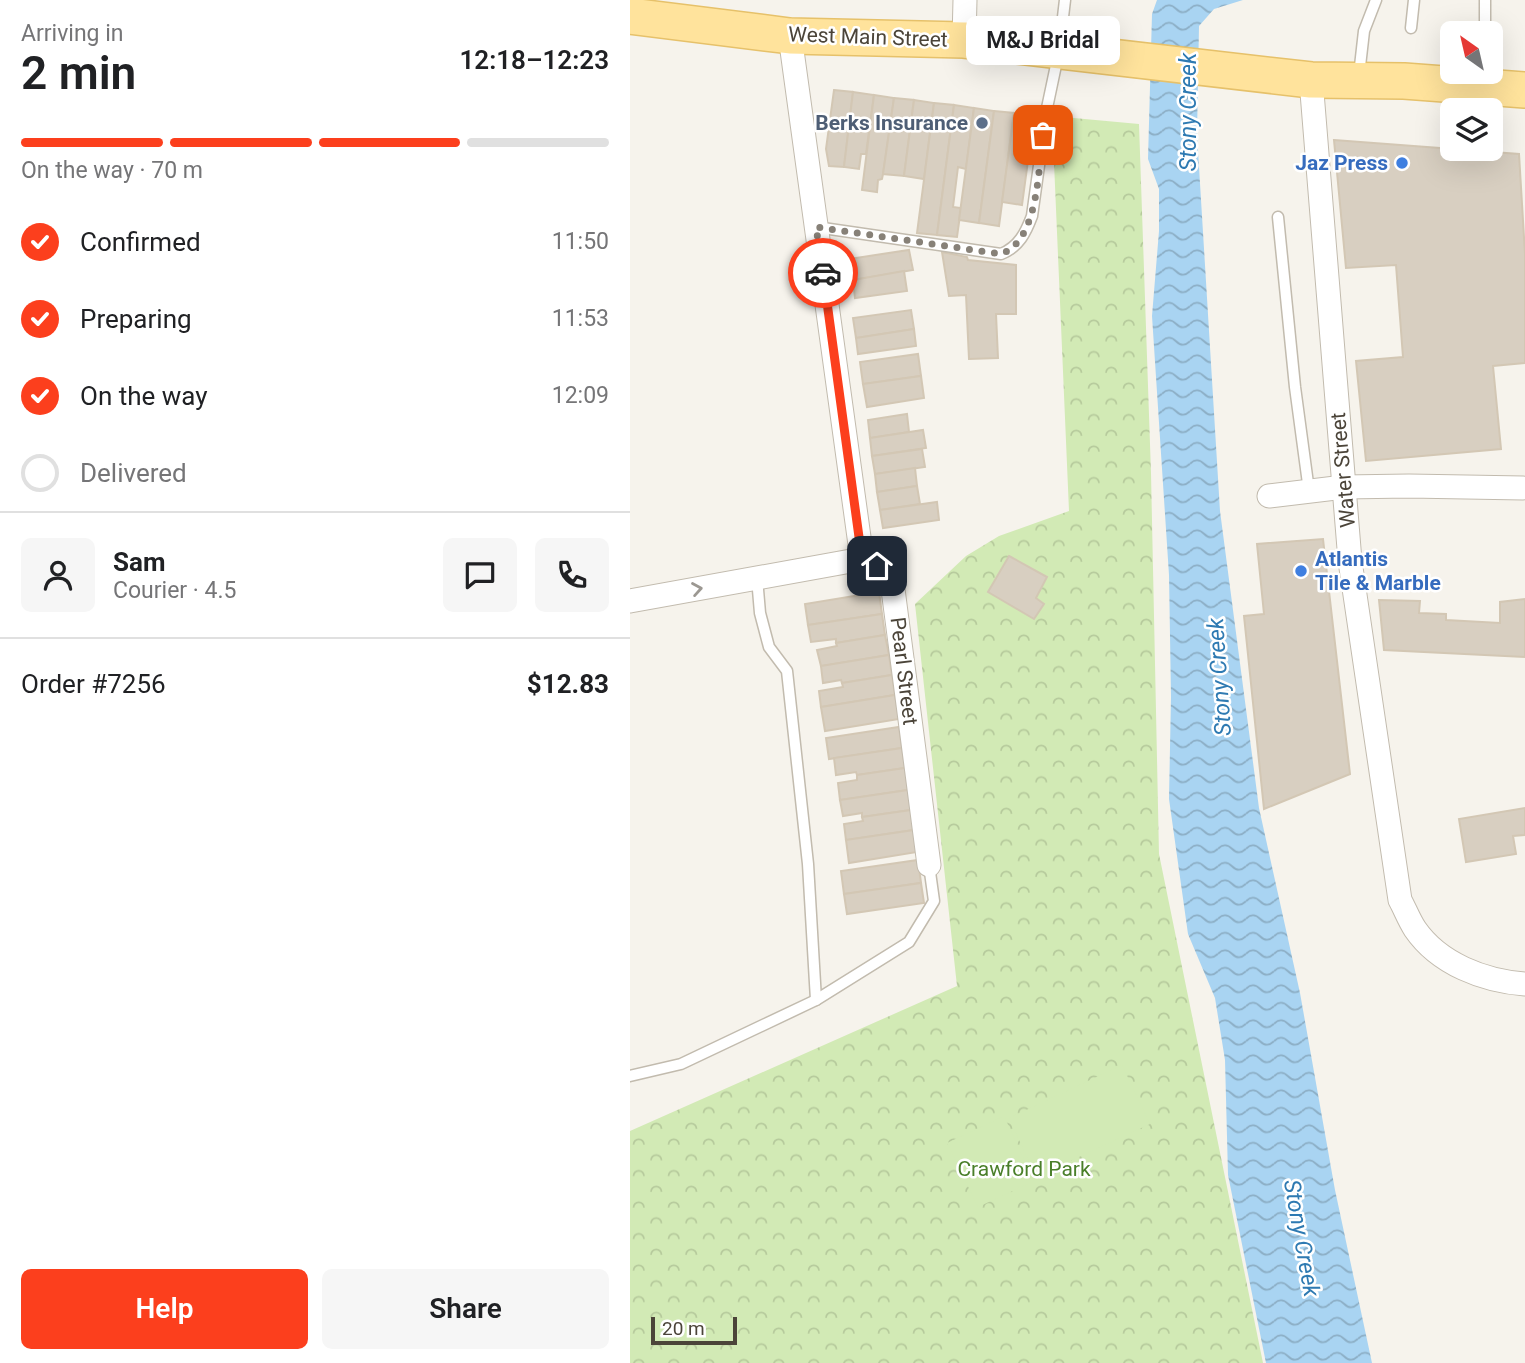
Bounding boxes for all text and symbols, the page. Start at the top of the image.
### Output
callout: M&J Bridal [966,16,1120,65]
text: Arriving in [21,20,124,47]
north arrow [1440,21,1503,84]
map controls [1440,21,1503,161]
street label: West Main Street [788,22,948,52]
text: M&J Bridal [986,27,1100,54]
text: 12:18–12:23 [459,45,609,75]
text: 2 min [21,46,136,100]
water label: Stony Creek [1175,52,1202,171]
button: layers [1440,98,1503,161]
pin [1013,105,1073,165]
place label: Berks Insurance [815,111,968,135]
marker: Berks Insurance [974,115,990,131]
icon: bag [1024,116,1062,154]
place label: Jaz Press [1295,151,1388,175]
marker: Jaz Press [1394,155,1410,171]
text: On the way · 70 m [21,157,203,184]
icon: check [21,223,59,261]
text: Confirmed [80,227,201,257]
text: 11:50 [552,228,609,255]
courier [788,238,858,308]
icon: car [804,254,842,292]
icon: check [21,300,59,338]
text: Preparing [80,304,192,334]
text: 11:53 [552,305,609,332]
icon: check [21,377,59,415]
text: On the way [80,381,208,411]
text: 12:09 [552,382,609,409]
street label: Water Street [1326,411,1360,529]
text: Delivered [80,458,187,488]
pin [847,536,907,596]
button: person [21,538,95,612]
button: chat [443,538,517,612]
button: phone [535,538,609,612]
text: Sam [113,547,165,577]
icon: home [858,547,896,585]
place label: Atlantis Tile & Marble [1315,547,1441,595]
marker: Atlantis Tile & Marble [1293,563,1309,579]
text: Courier · 4.5 [113,577,236,604]
one-way arrow [691,582,703,597]
street label: Pearl Street [885,616,923,726]
water label: Stony Creek [1202,616,1237,737]
text: Order #7256 [21,669,166,699]
text: $12.83 [527,669,609,699]
park label: Crawford Park [957,1157,1091,1181]
water label: Stony Creek [1278,1177,1325,1299]
button: Help [21,1269,308,1349]
button: Share [322,1269,609,1349]
scale bar [651,1314,737,1346]
text: 20 m [662,1317,705,1340]

